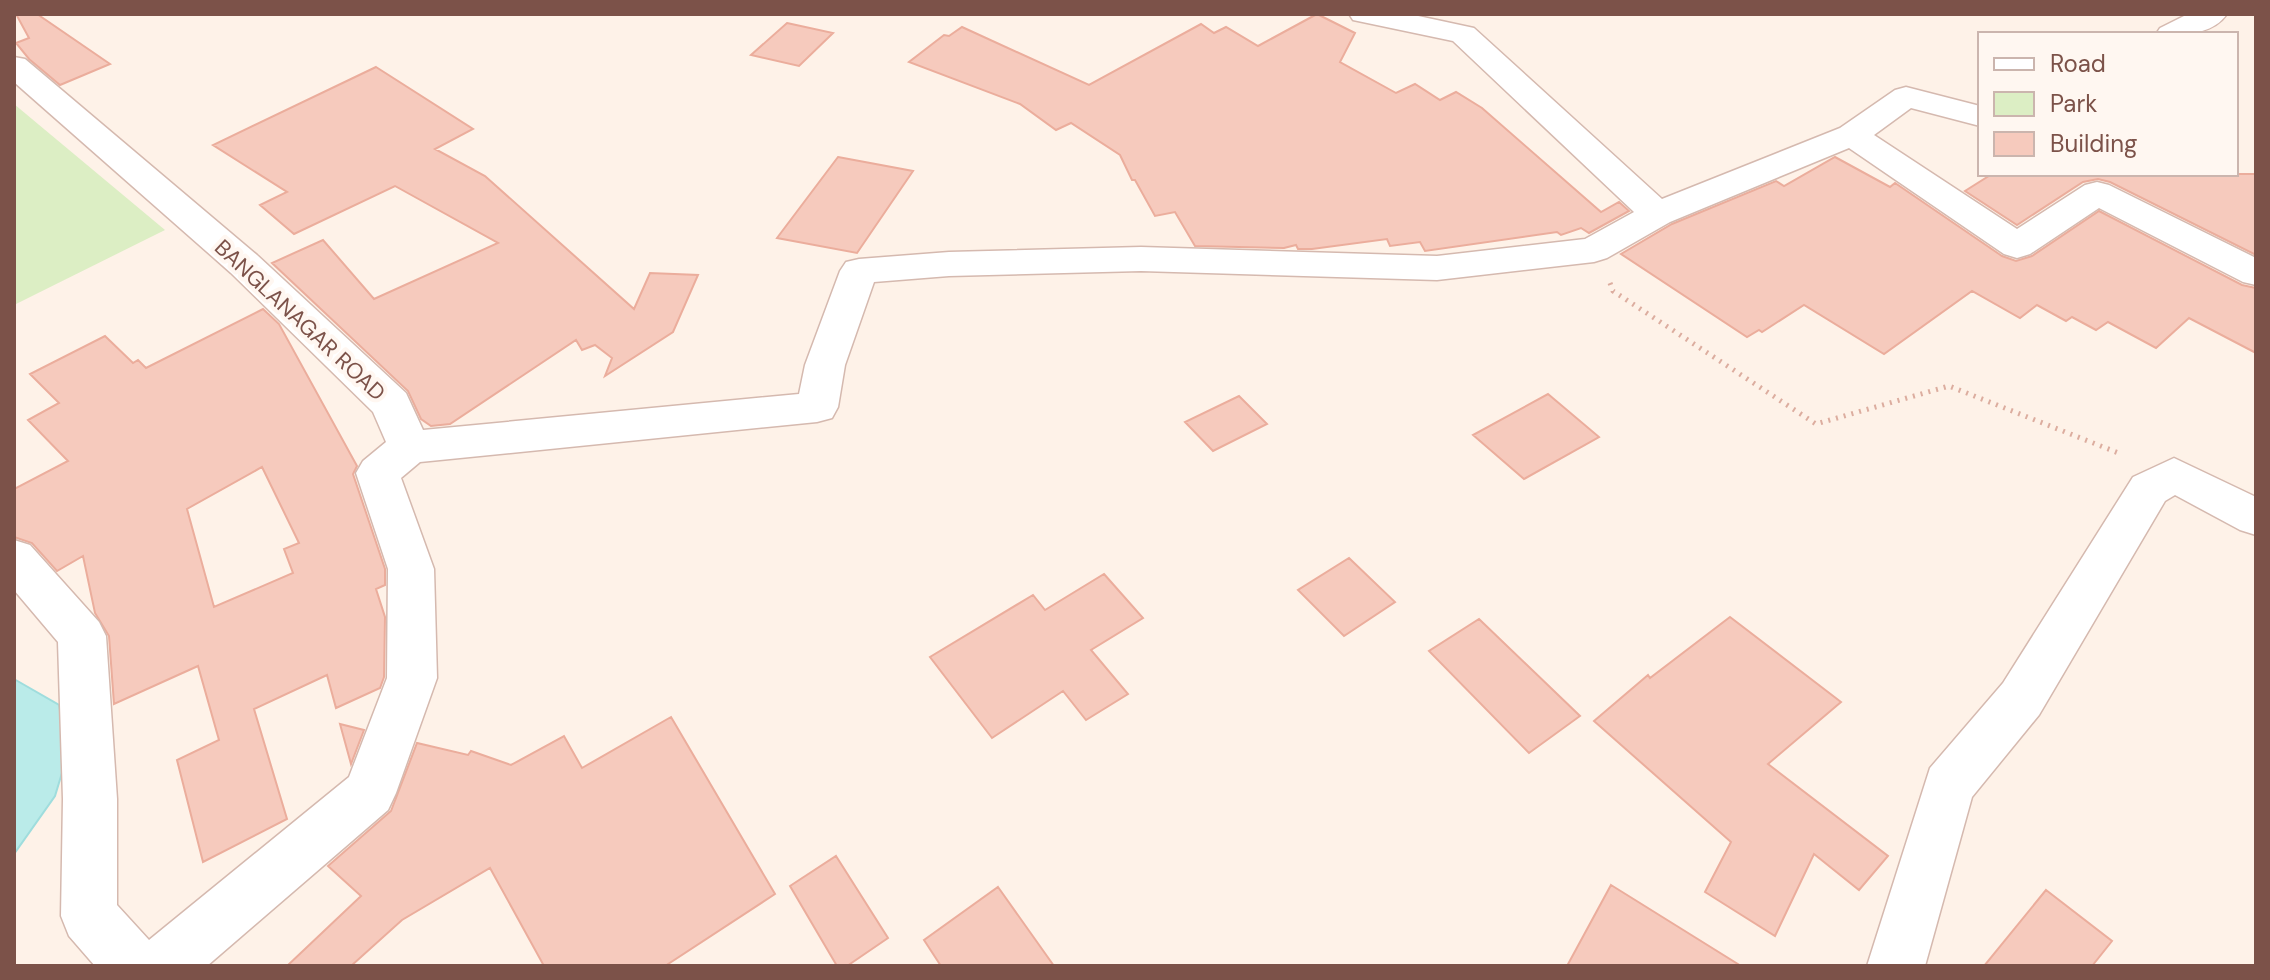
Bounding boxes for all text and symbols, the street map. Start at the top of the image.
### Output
legend [1978,32,2238,176]
text: Road [2050,48,2106,79]
text: Park [2050,88,2097,119]
text: Building [2050,128,2137,159]
street label: BANGLANAGAR ROAD [208,233,392,407]

